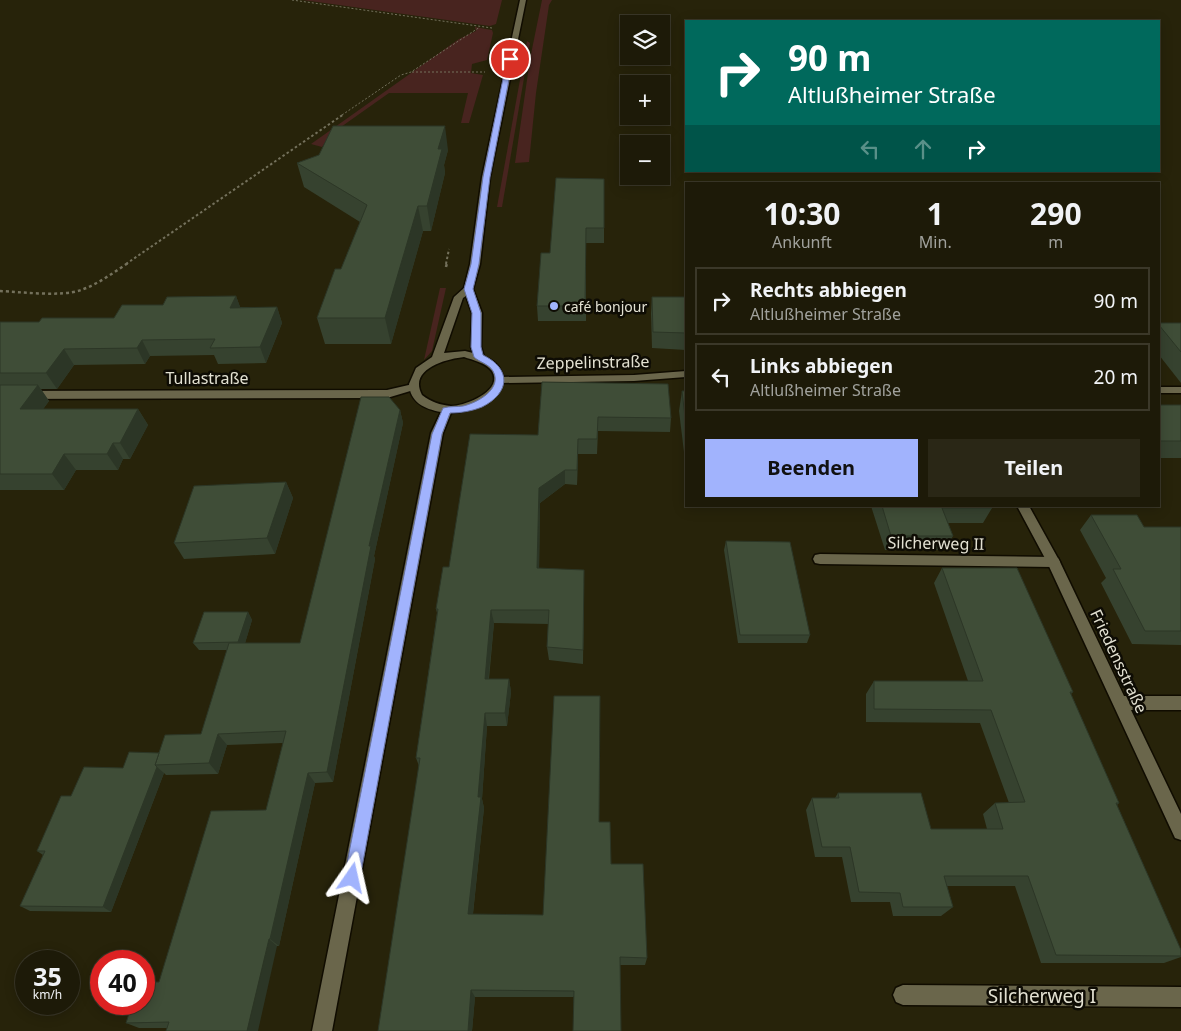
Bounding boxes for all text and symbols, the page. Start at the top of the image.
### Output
map controls [620,15,670,185]
button: layers [620,15,670,65]
text: 90 m [788,34,871,81]
pin [489,38,531,80]
icon: right [705,40,770,105]
icon: arrive [496,45,524,73]
button: + [620,75,670,125]
text: Altlußheimer Straße [788,79,996,109]
button: − [620,135,670,185]
icon: left [856,135,884,163]
icon: ahead [909,135,937,163]
icon: right [962,135,990,163]
text: 10:30 [763,193,840,234]
text: 1 [927,193,944,234]
text: 290 [1030,193,1082,234]
text: Ankunft [772,231,832,253]
text: Min. [919,231,952,253]
text: m [1048,231,1063,253]
text: Rechts abbiegen [750,277,907,303]
icon: right [707,287,735,315]
text: 90 m [1094,288,1138,314]
place label: café bonjour [564,297,647,316]
marker: café bonjour [548,300,560,312]
text: Altlußheimer Straße [750,303,901,325]
street label: Zeppelinstraße [536,350,650,374]
text: Links abbiegen [750,353,893,379]
icon: left [707,363,735,391]
text: 20 m [1094,364,1138,390]
street label: Tullastraße [165,367,249,389]
text: Altlußheimer Straße [750,379,901,401]
button: Beenden [705,439,918,497]
button: Teilen [928,439,1140,497]
street label: Silcherweg II [887,531,985,555]
street label: Friedensstraße [1085,605,1153,717]
position arrow [325,851,377,903]
speed limit sign: 40 [90,950,155,1015]
text: 35 [33,959,62,993]
street label: Silcherweg I [988,983,1096,1009]
text: km/h [33,986,62,1003]

